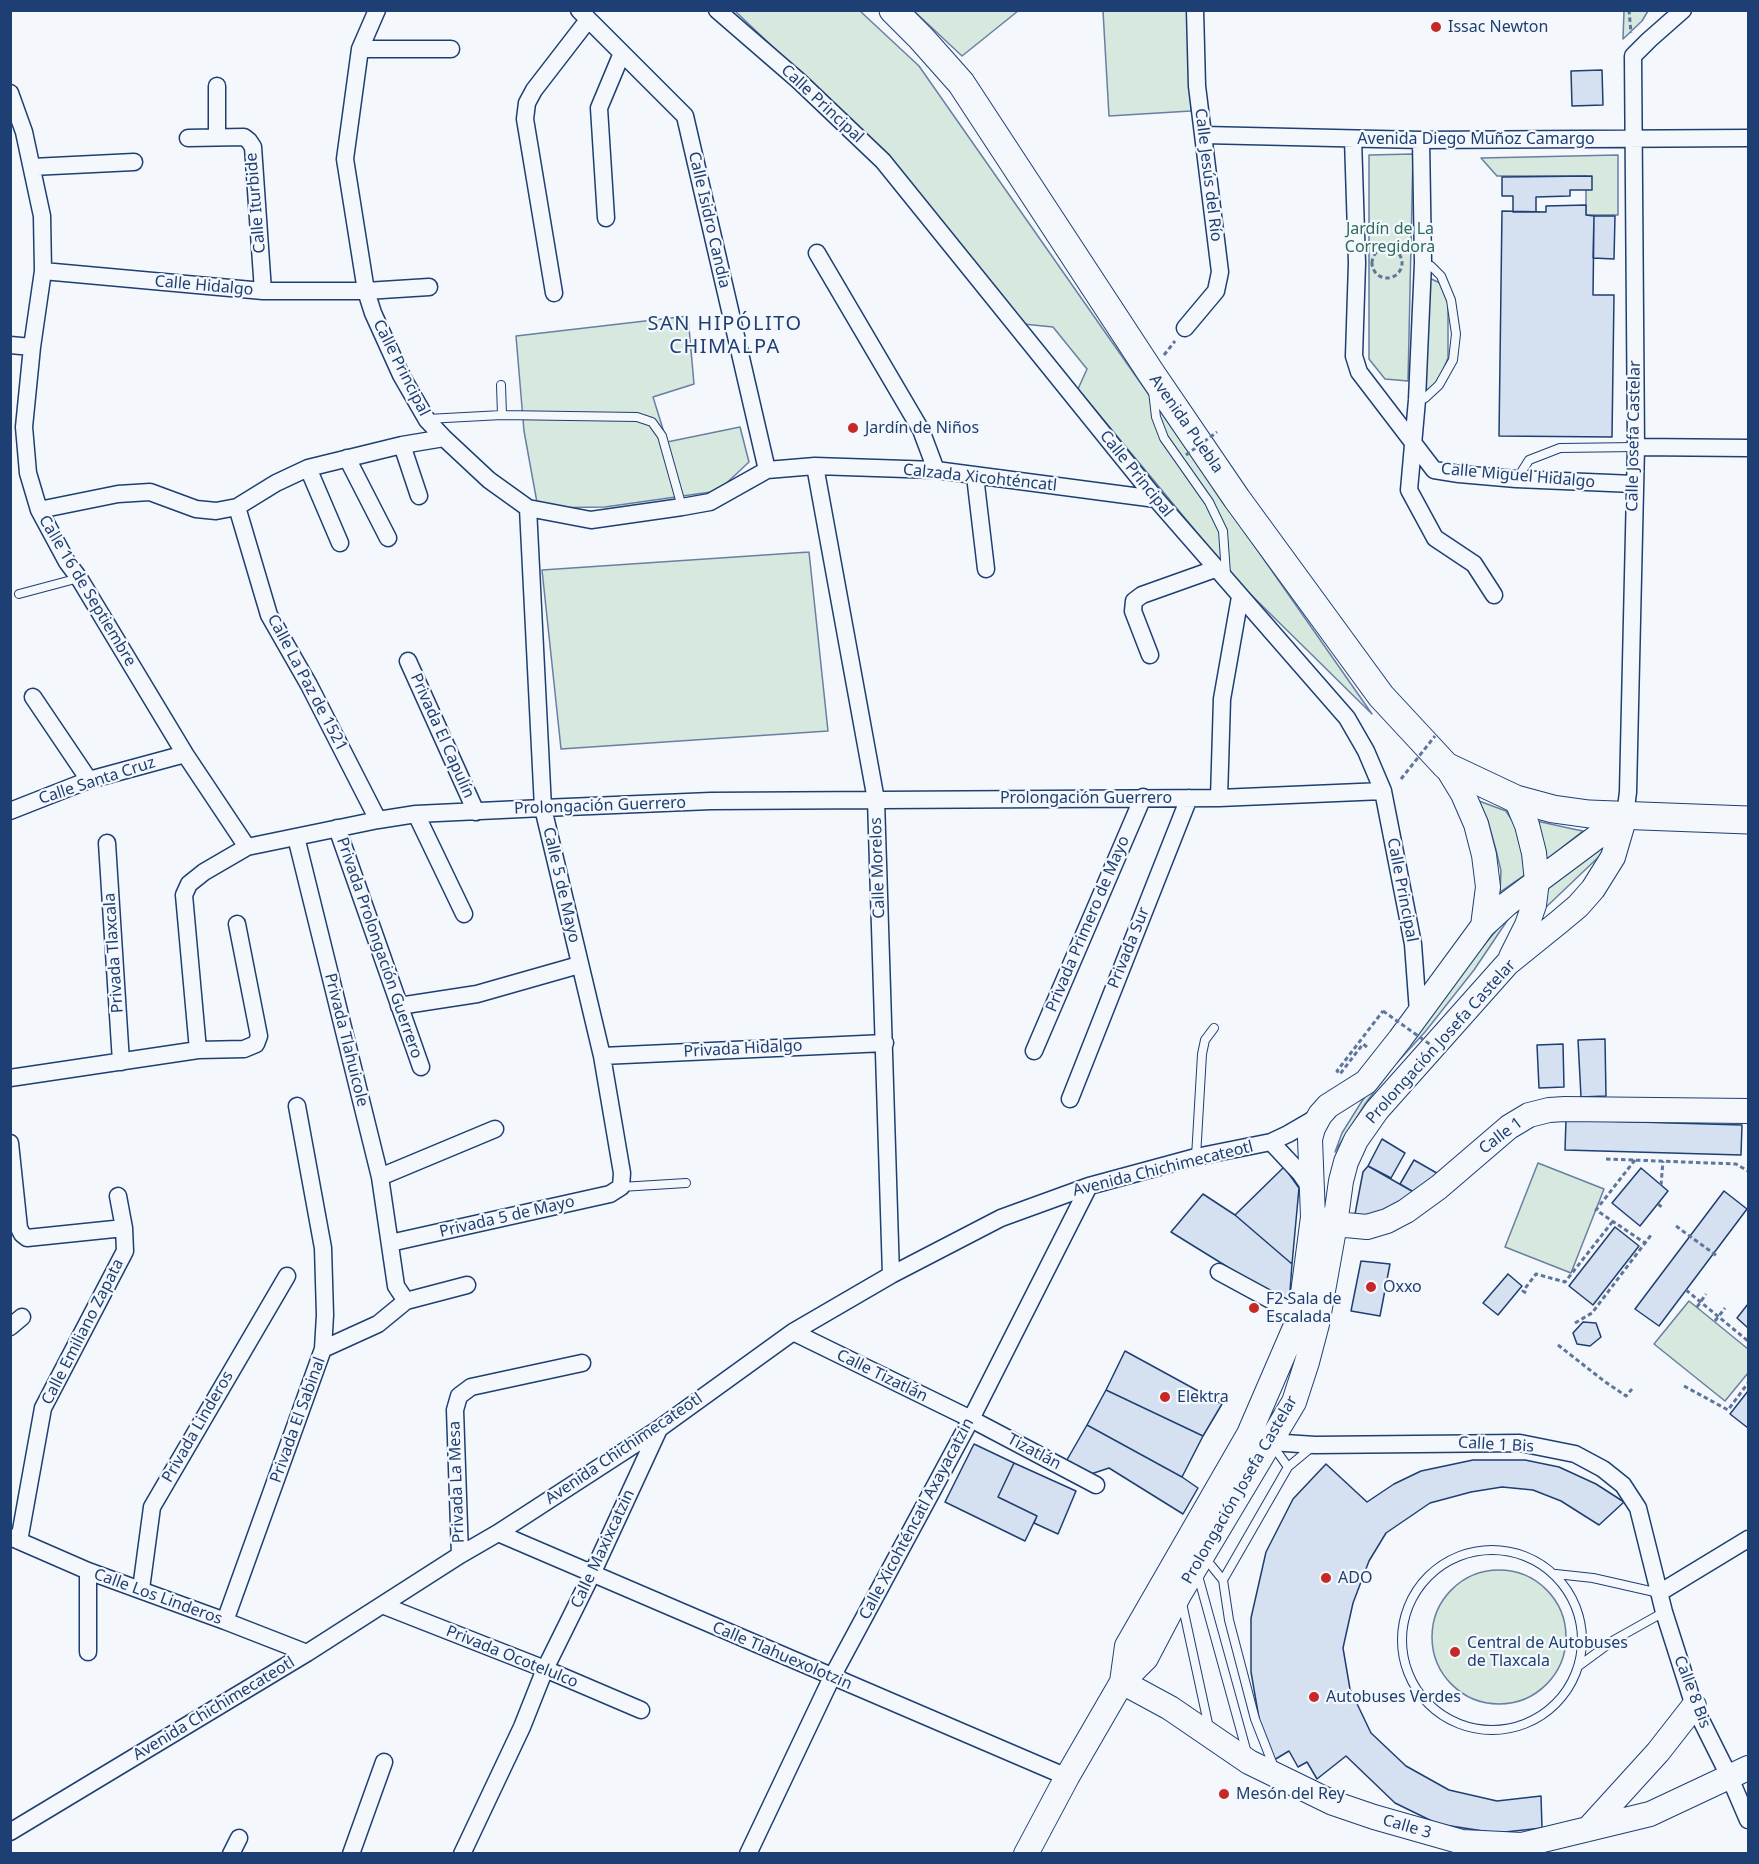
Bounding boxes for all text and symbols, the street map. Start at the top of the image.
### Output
place label: Issac Newton [1448,17,1548,37]
marker: Issac Newton [1429,20,1443,34]
street label: Calle Principal [777,61,867,147]
street label: Calle Jesús del Río [1190,107,1226,243]
street label: Avenida Diego Muñoz Camargo [1357,129,1595,149]
street label: Calle Isidro Candia [684,150,734,290]
street label: Calle Iturbide [242,152,270,254]
park label: Jardín de La Corregidora [1345,219,1435,257]
street label: Calle Hidalgo [154,272,254,300]
district label: SAN HIPÓLITO CHIMALPA [647,312,803,359]
street label: Calle Principal [368,317,434,419]
street label: Calle Josefa Castelar [1623,360,1645,512]
street label: Avenida Puebla [1145,371,1227,477]
place label: Jardín de Niños [865,418,979,438]
marker: Jardín de Niños [846,421,860,435]
street label: Calle Principal [1095,427,1177,521]
street label: Calzada Xicohténcatl [902,460,1058,496]
street label: Calle Miguel Hidalgo [1440,460,1596,492]
street label: Calle 16 de Septiembre [34,512,140,670]
street label: Calle La Paz de 1521 [263,611,351,755]
street label: Privada El Capulín [406,671,478,801]
street label: Calle Santa Cruz [36,753,158,809]
street label: Prolongación Guerrero [1000,788,1172,808]
street label: Prolongación Guerrero [514,793,686,819]
street label: Calle Morelos [867,817,889,919]
street label: Calle 5 de Mayo [538,825,584,945]
street label: Privada Primero de Mayo [1042,833,1134,1015]
street label: Privada Prolongación Guerrero [332,835,426,1061]
street label: Calle Principal [1383,836,1421,944]
street label: Privada Tlaxcala [100,892,128,1014]
street label: Privada Sur [1104,905,1154,991]
street label: Prolongación Josefa Castelar [1362,956,1520,1128]
street label: Privada Tlahuicole [320,971,372,1109]
street label: Privada Hidalgo [683,1036,803,1062]
street label: Calle 1 [1475,1113,1527,1159]
street label: Avenida Chichimecateotl [1071,1137,1255,1201]
street label: Privada 5 de Mayo [438,1192,576,1242]
street label: Calle Emiliano Zapata [38,1256,128,1408]
place label: Oxxo [1383,1277,1422,1297]
marker: Oxxo [1364,1280,1378,1294]
place label: F2 Sala de Escalada [1266,1289,1342,1327]
marker: F2 Sala de Escalada [1247,1301,1261,1315]
street label: Calle Tizatlán [833,1346,931,1406]
street label: Privada El Sabinal [266,1355,330,1485]
street label: Privada Linderos [158,1368,238,1486]
place label: Elektra [1177,1387,1229,1407]
street label: Avenida Chichimecateotl [542,1389,706,1509]
marker: Elektra [1158,1390,1172,1404]
street label: Prolongación Josefa Castelar [1178,1392,1302,1588]
street label: Calle Xicohténcatl Axayacatzin [856,1415,978,1623]
street label: Privada La Mesa [445,1421,469,1543]
street label: Tizatlán [1004,1430,1064,1474]
street label: Calle 1 Bis [1458,1433,1534,1457]
street label: Calle Maxixcatzin [567,1487,639,1611]
street label: Calle Los Linderos [91,1565,225,1629]
place label: ADO [1338,1568,1372,1588]
marker: ADO [1319,1571,1333,1585]
street label: Calle Tlahuexolotzin [709,1618,855,1694]
street label: Privada Ocotelulco [443,1622,581,1692]
place label: Central de Autobuses de Tlaxcala [1467,1633,1628,1671]
marker: Central de Autobuses de Tlaxcala [1448,1645,1462,1659]
street label: Avenida Chichimecateotl [130,1653,298,1765]
street label: Calle 8 Bis [1669,1653,1715,1731]
place label: Autobuses Verdes [1326,1687,1461,1707]
marker: Autobuses Verdes [1307,1690,1321,1704]
place label: Mesón del Rey [1236,1784,1345,1804]
marker: Mesón del Rey [1217,1787,1231,1801]
street label: Calle 3 [1380,1811,1434,1843]

